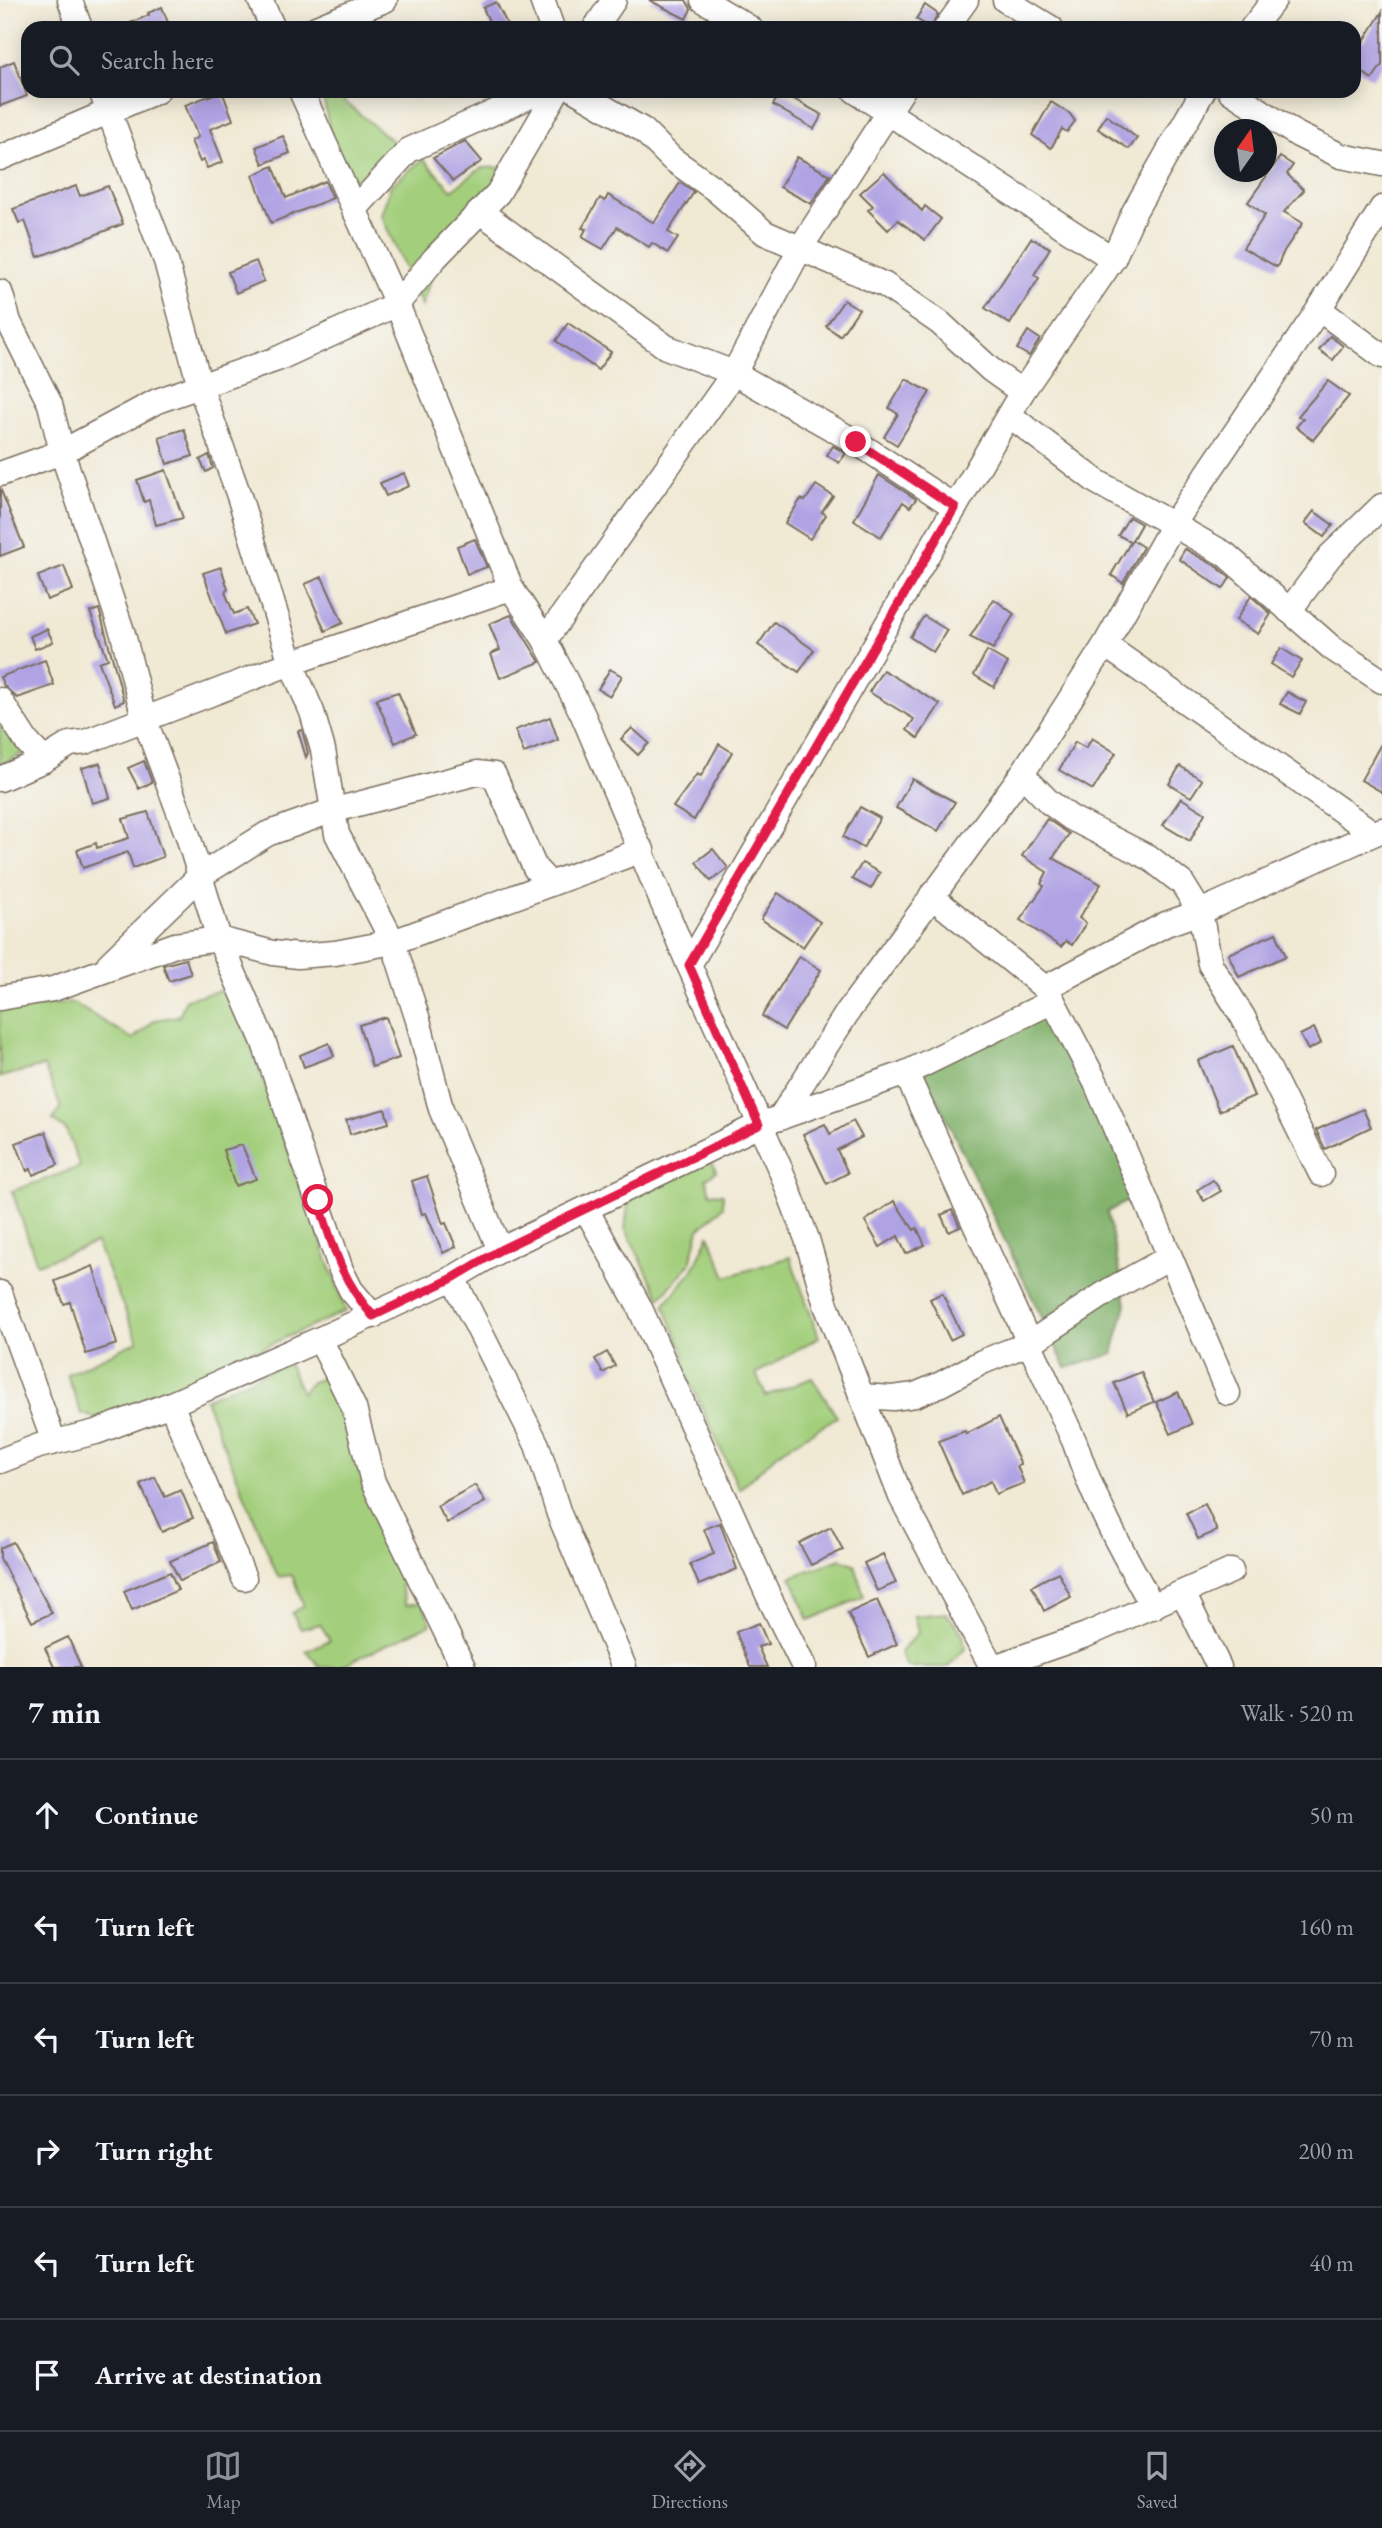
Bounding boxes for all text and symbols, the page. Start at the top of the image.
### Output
search box [21,21,1361,98]
icon: search [45,41,83,79]
text: Search here [101,43,214,77]
north arrow [1214,119,1277,182]
route end [840,426,871,457]
route start [302,1184,333,1215]
text: 7 min [28,1693,101,1732]
text: Walk · 520 m [1240,1698,1354,1728]
icon: ahead [28,1796,66,1834]
text: Continue [95,1798,198,1832]
text: 50 m [1309,1800,1354,1830]
icon: left [28,1908,66,1946]
text: Turn left [95,1910,194,1944]
text: 160 m [1298,1912,1354,1942]
icon: left [28,2020,66,2058]
text: Turn left [95,2022,194,2056]
text: 70 m [1309,2024,1354,2054]
icon: right [28,2132,66,2170]
text: Turn right [95,2134,213,2168]
text: 200 m [1298,2136,1354,2166]
icon: left [28,2244,66,2282]
text: Turn left [95,2246,194,2280]
text: 40 m [1309,2248,1354,2278]
icon: arrive [28,2356,66,2394]
text: Arrive at destination [95,2358,322,2392]
tab: Map [204,2447,242,2514]
tab: Directions [651,2447,728,2514]
tab: Saved [1137,2447,1178,2514]

